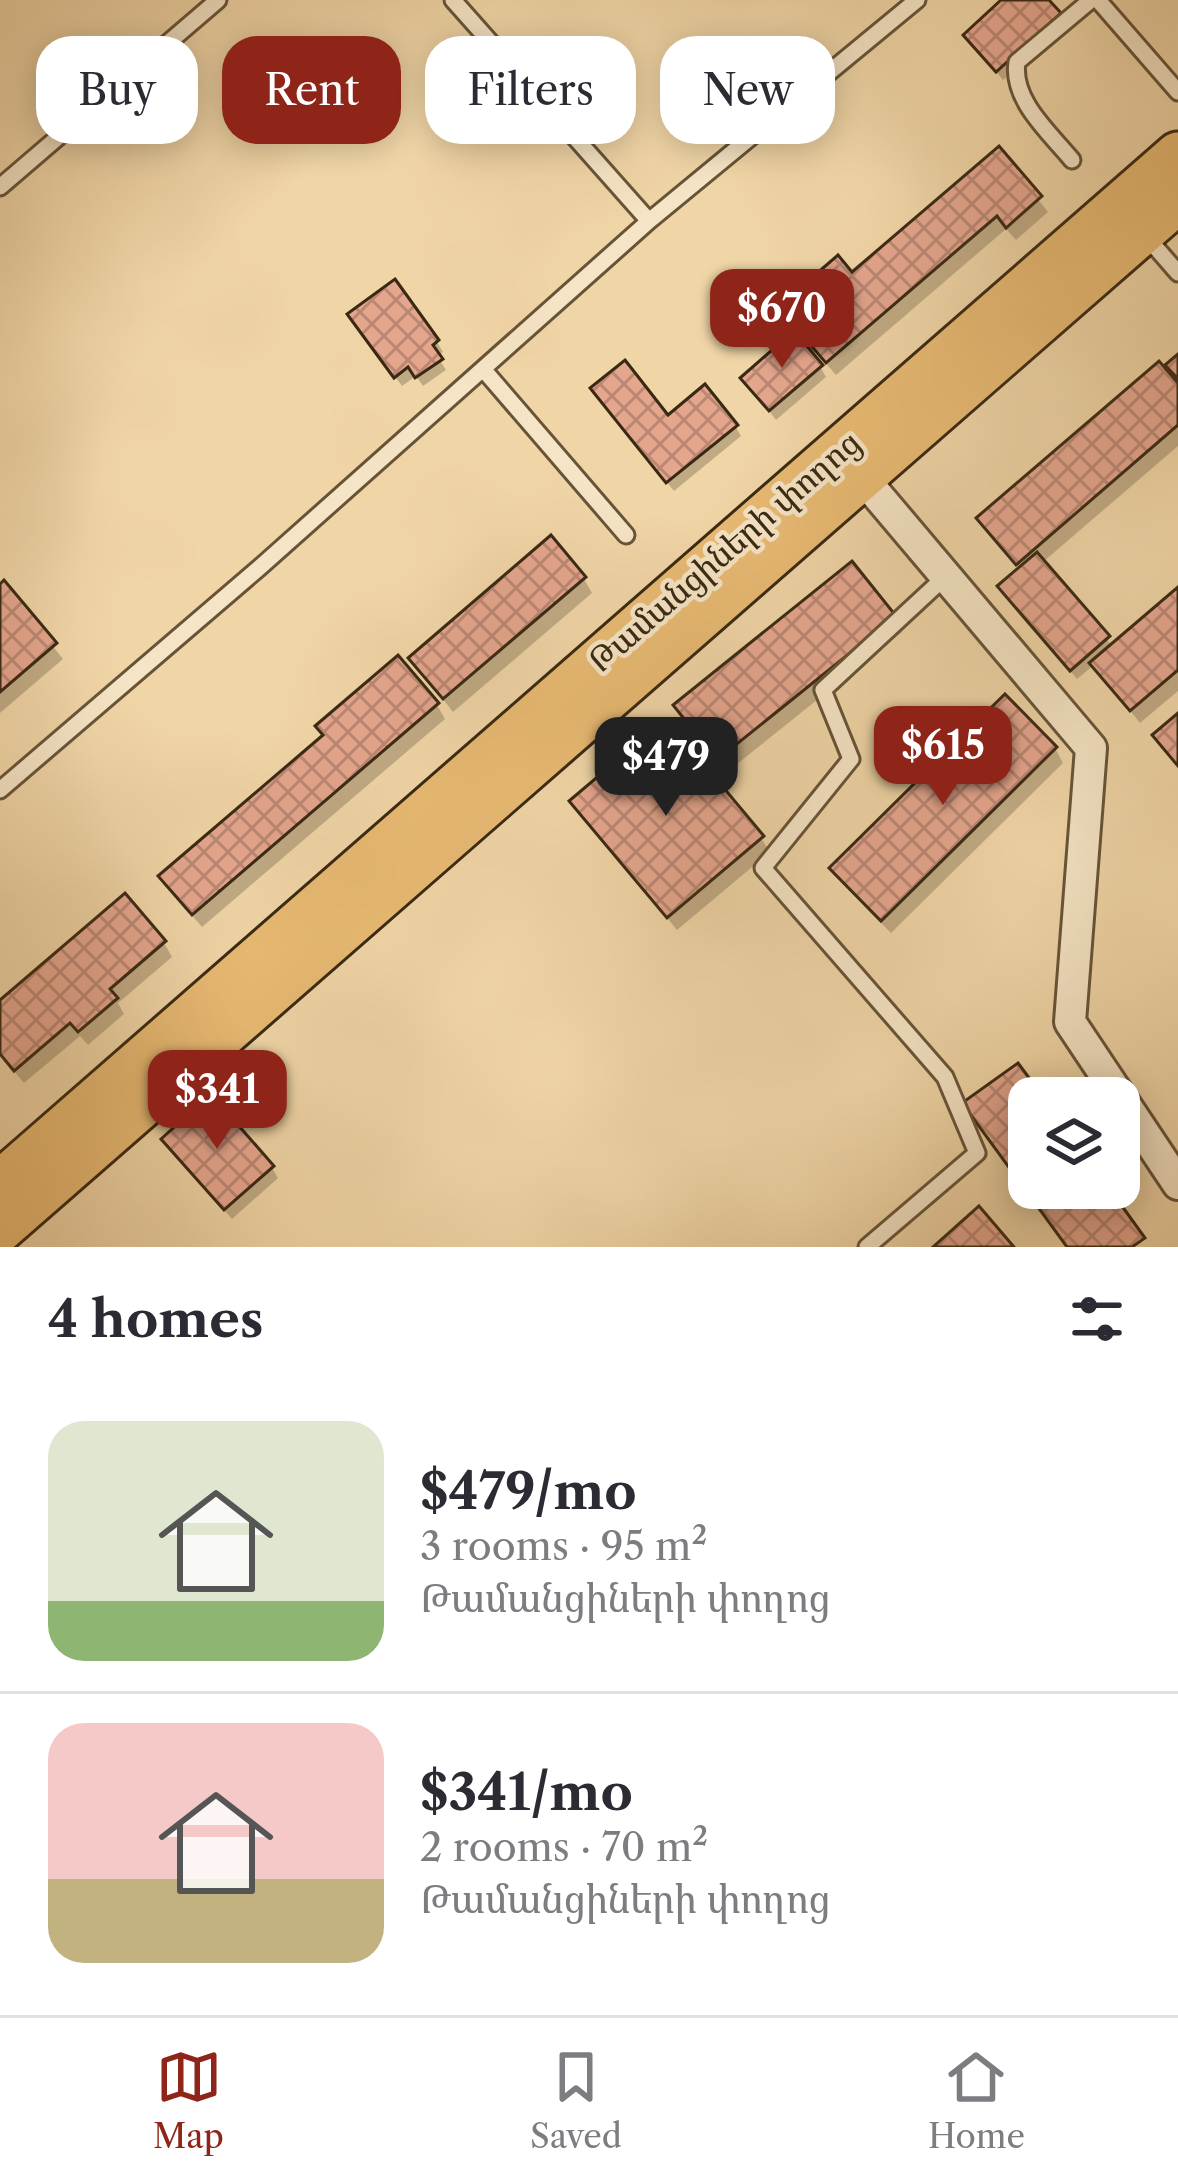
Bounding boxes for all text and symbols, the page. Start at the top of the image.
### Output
chip: Buy [36,36,198,144]
chip: Rent [222,36,401,144]
chip: Filters [425,36,636,144]
chip: New [660,36,835,144]
pin: $670 [711,269,853,371]
text: $670 [737,284,827,332]
street label: Թամանցիների փողոց [580,422,869,681]
pin: $615 [872,706,1014,808]
pin: $479 [595,717,737,819]
text: $615 [901,721,985,769]
text: $479 [622,732,710,780]
pin: $341 [146,1050,288,1152]
text: $341 [175,1065,259,1113]
map controls [1008,1077,1140,1209]
button: layers [1008,1077,1140,1209]
icon: filters [1064,1286,1130,1352]
text: 4 homes [48,1288,263,1350]
text: $479/mo [420,1460,637,1522]
icon: home [144,1469,288,1613]
text: 3 rooms · 95 m² [420,1522,707,1570]
text: Թամանցիների փողոց [420,1574,830,1622]
text: $341/mo [420,1761,633,1823]
icon: home [144,1771,288,1915]
text: 2 rooms · 70 m² [420,1823,708,1871]
text: Թամանցիների փողոց [420,1875,830,1923]
tab: Map [153,2044,224,2157]
tab: Saved [530,2044,622,2157]
tab: Home [928,2044,1025,2157]

